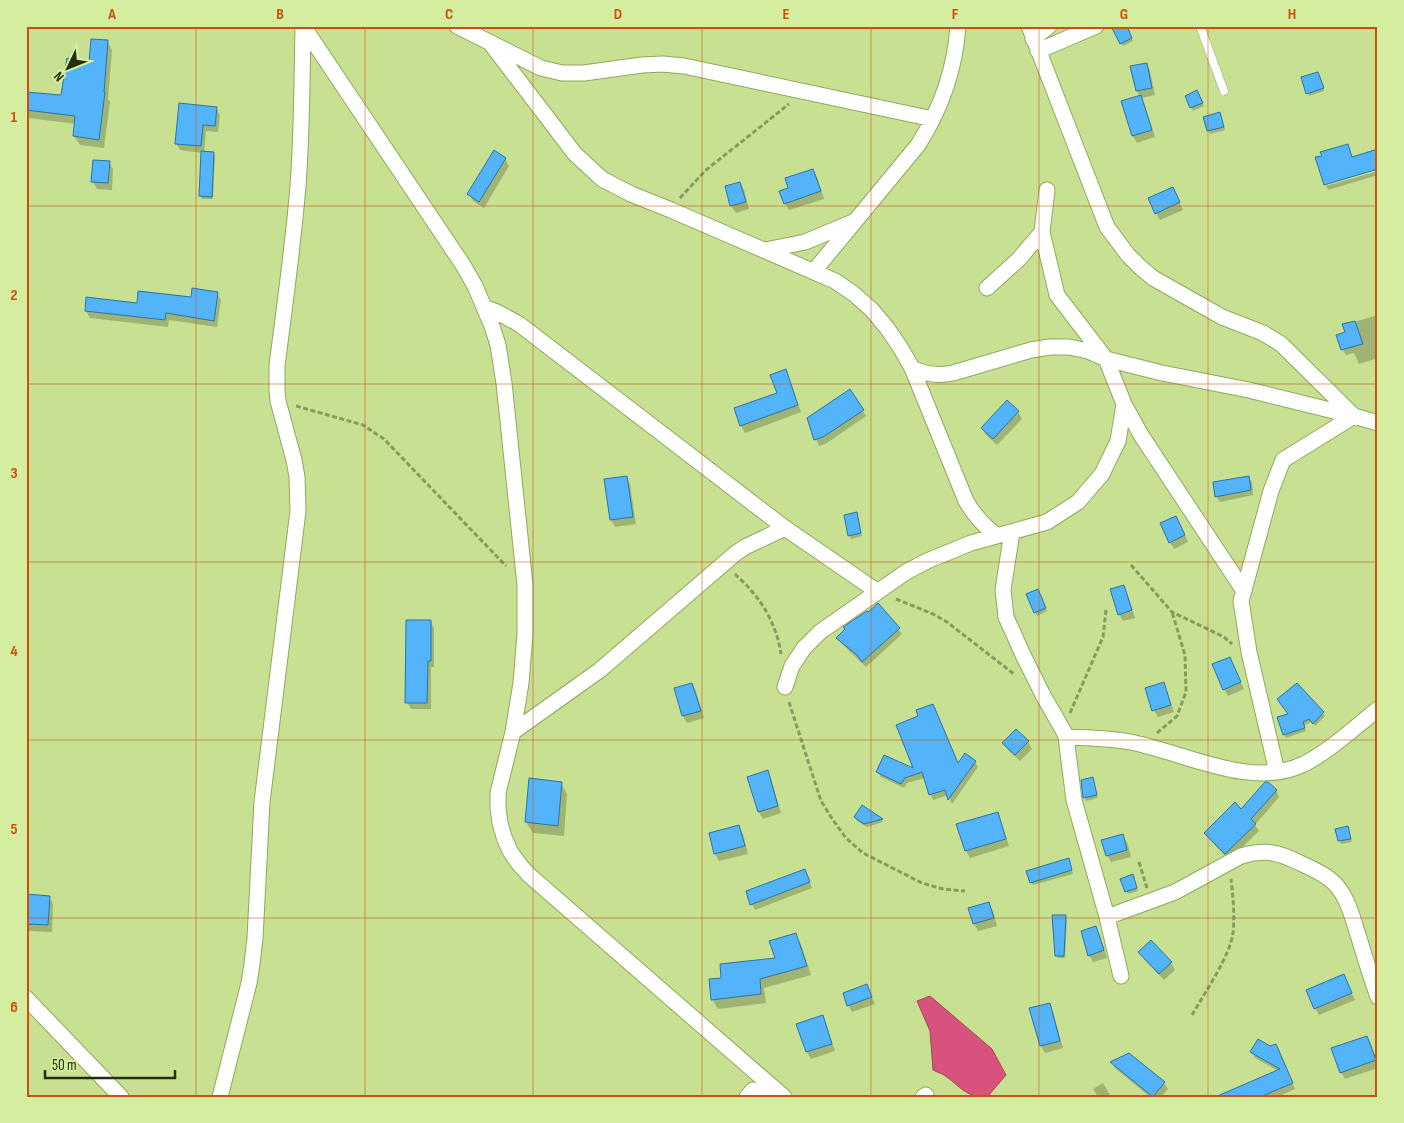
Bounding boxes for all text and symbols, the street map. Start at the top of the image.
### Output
text: A [107,5,116,24]
text: B [276,5,284,24]
text: C [445,5,453,24]
text: D [614,5,622,24]
text: E [783,5,790,24]
text: F [952,5,959,24]
text: G [1120,5,1128,24]
text: H [1288,5,1296,24]
north arrow [42,42,92,92]
text: N [50,68,68,85]
text: 1 [11,108,18,127]
text: 2 [10,286,18,305]
text: 3 [10,464,18,483]
text: 4 [10,642,18,661]
text: 5 [10,820,18,839]
text: 6 [10,998,18,1017]
scale bar [45,1048,175,1080]
text: 50 m [52,1056,77,1075]

